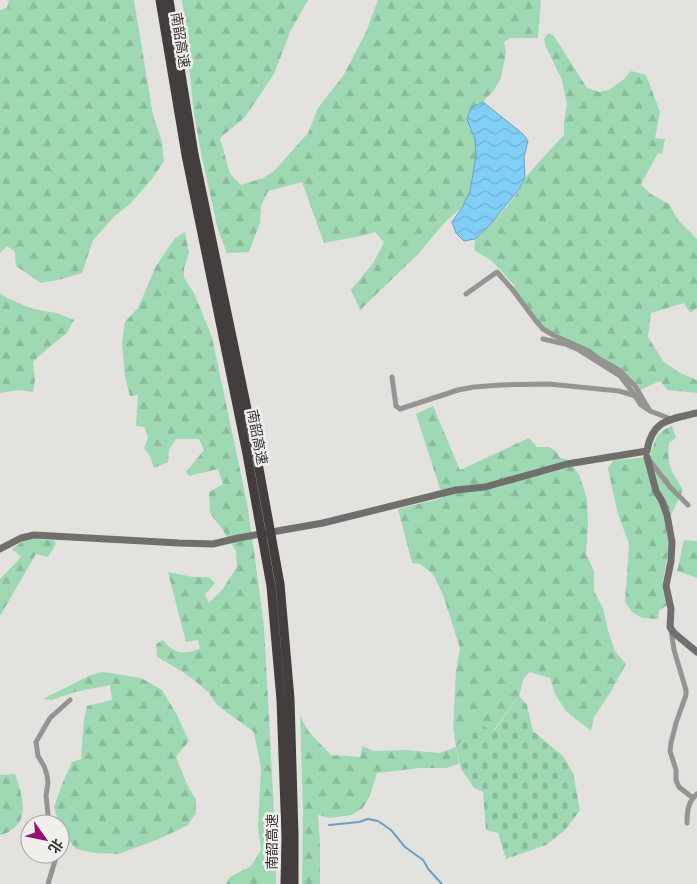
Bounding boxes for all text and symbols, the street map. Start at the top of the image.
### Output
street label: 南韶高速 [167,11,195,69]
street label: 南韶高速 [243,408,273,466]
north arrow [20,814,70,864]
street label: 南韶高速 [262,814,281,870]
text: 北 [45,835,68,857]

